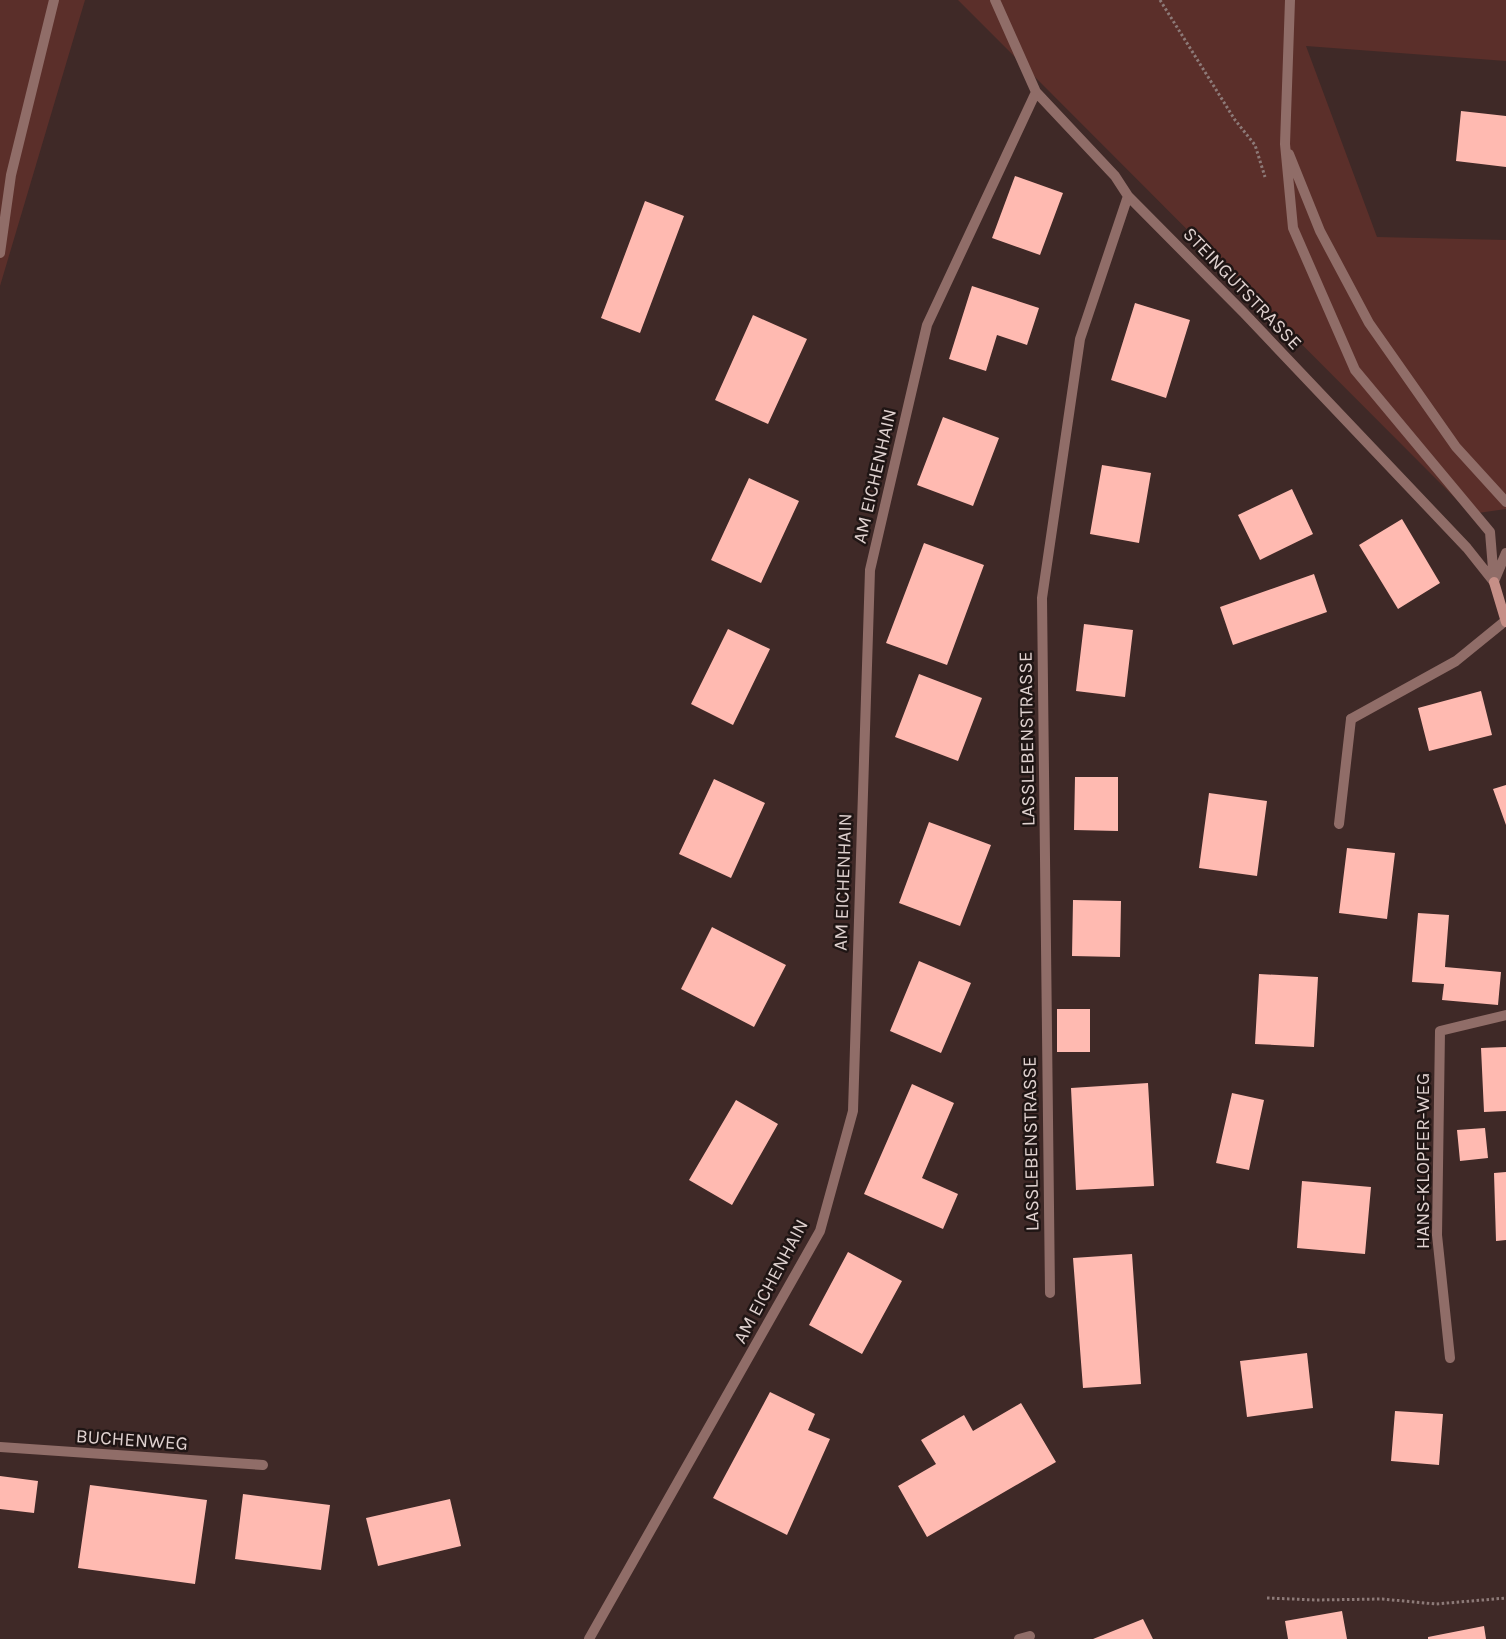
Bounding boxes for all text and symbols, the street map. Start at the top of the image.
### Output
street label: STEINGUTSTRASSE [1178,223,1306,354]
street label: AM EICHENHAIN [849,407,901,546]
street label: LASSLEBENSTRASSE [1014,651,1040,827]
street label: AM EICHENHAIN [830,813,856,951]
street label: LASSLEBENSTRASSE [1018,1056,1044,1232]
street label: HANS-KLOPFER-WEG [1412,1073,1434,1249]
street label: AM EICHENHAIN [729,1216,813,1347]
street label: BUCHENWEG [75,1425,189,1455]

